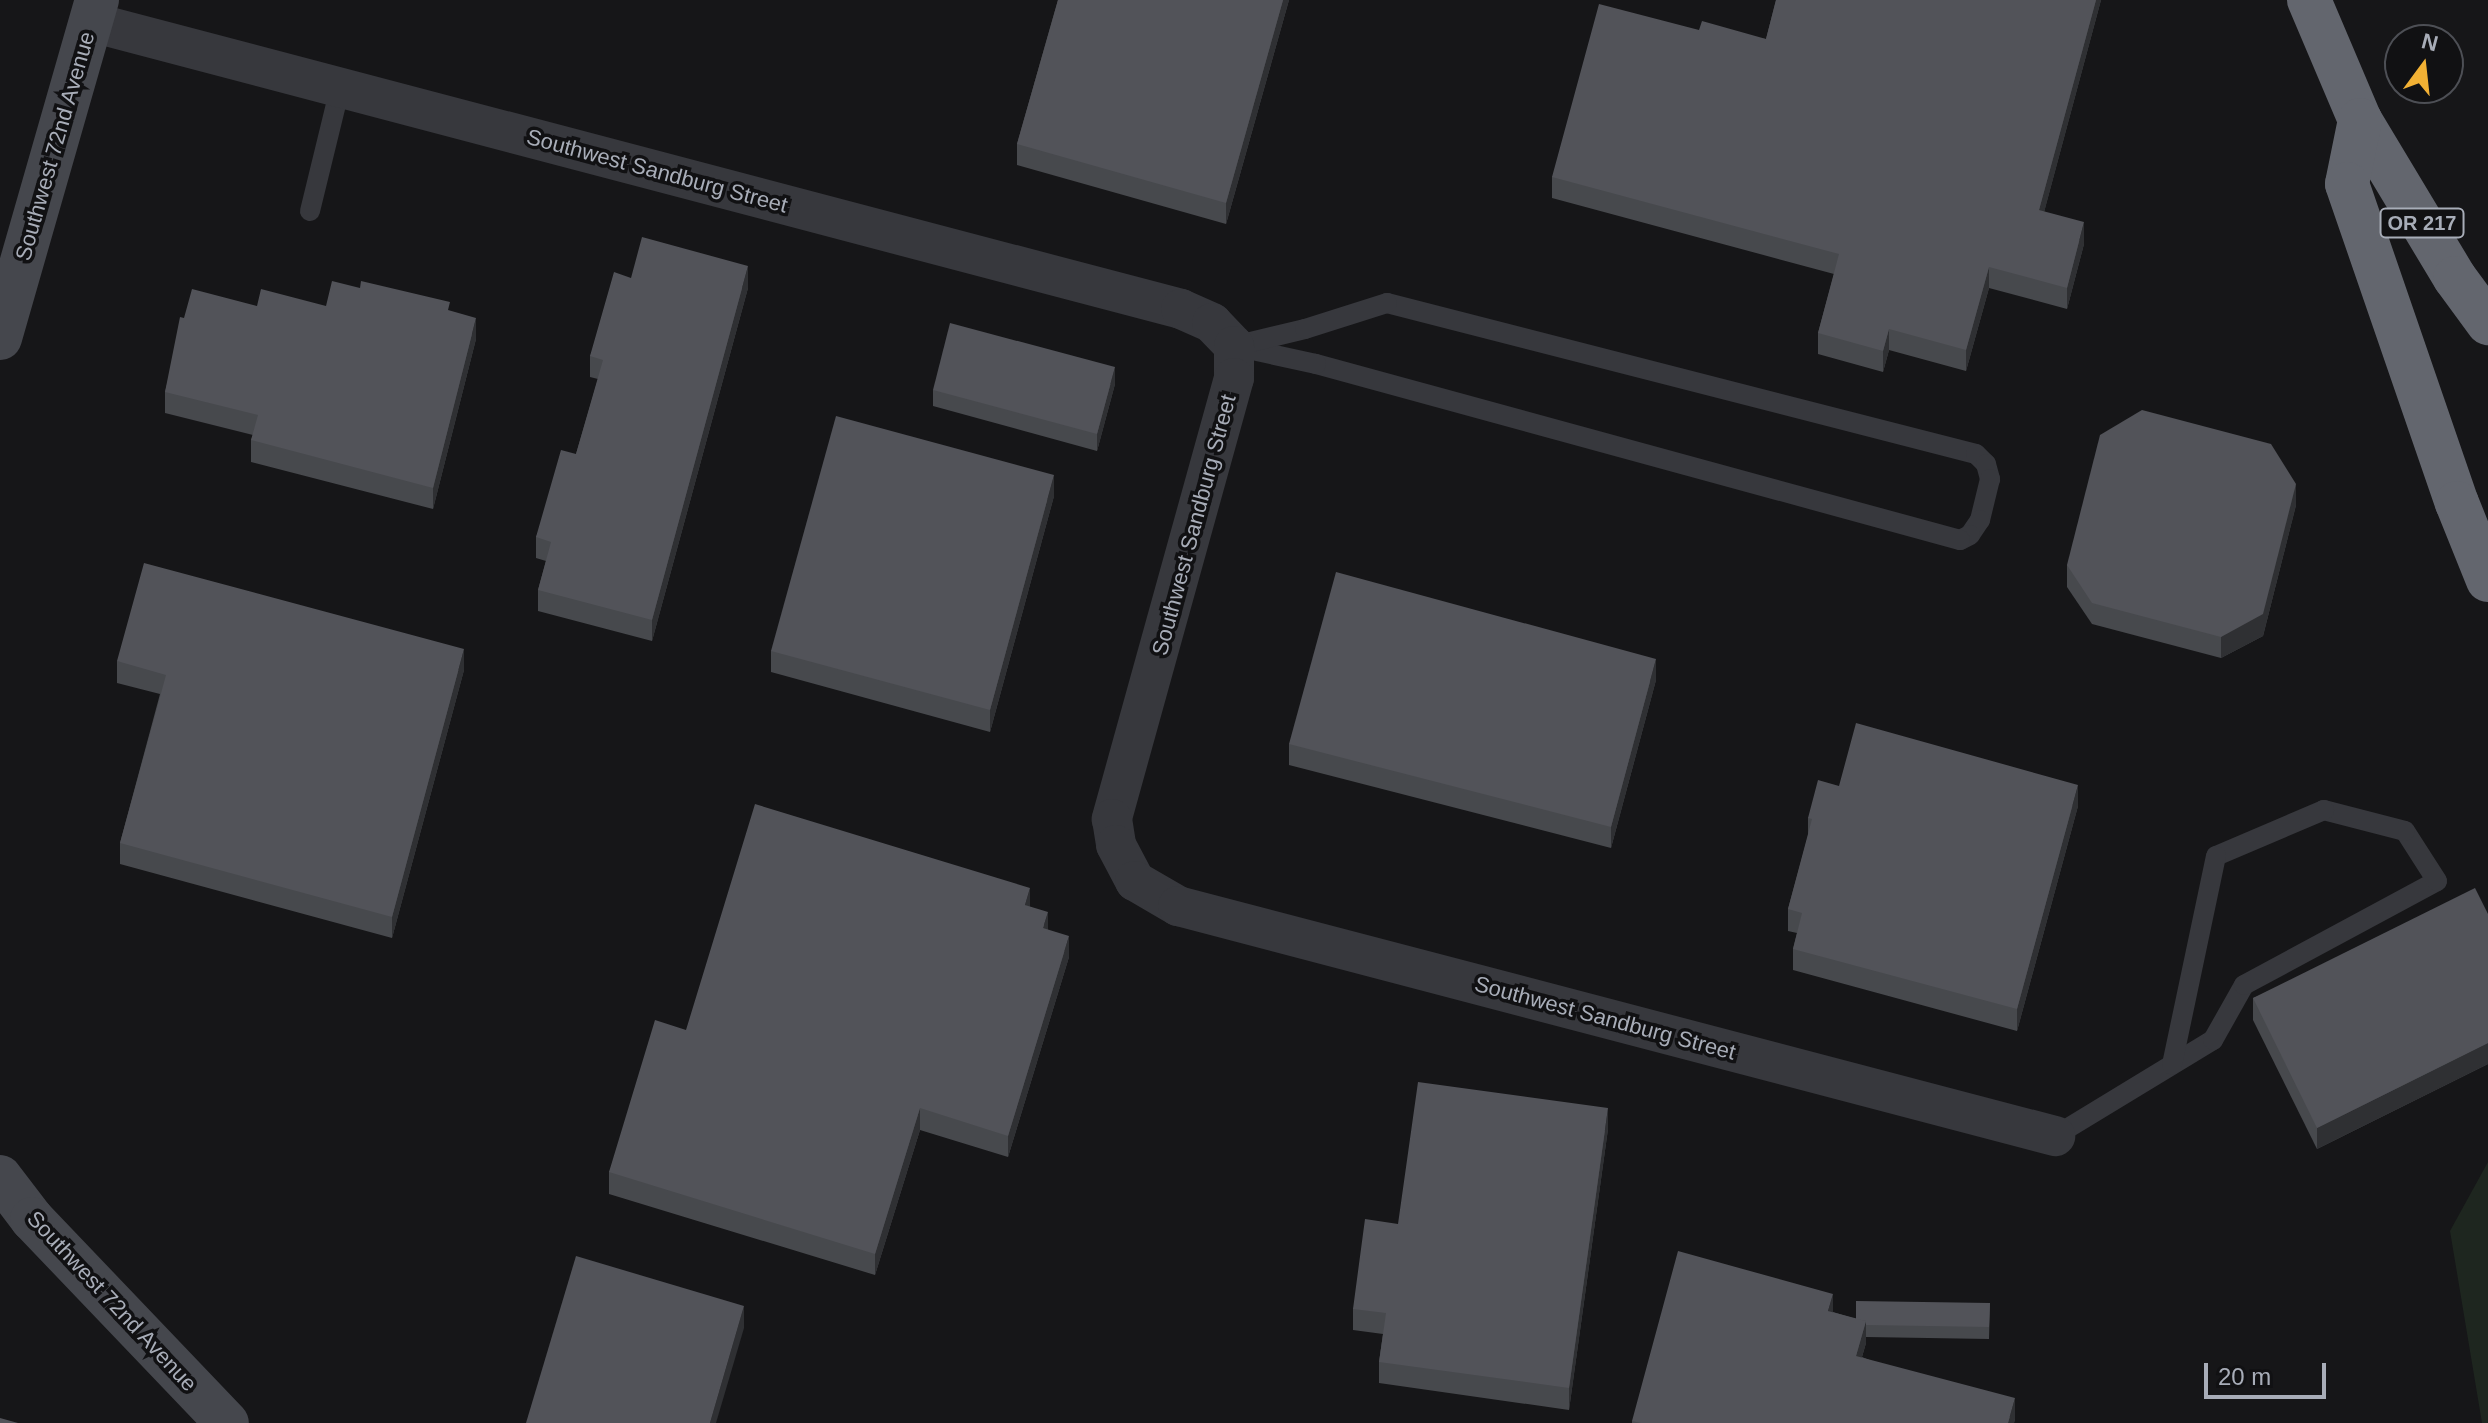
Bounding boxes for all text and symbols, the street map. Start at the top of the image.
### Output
north arrow [2384,24,2464,104]
street label: Southwest 72nd Avenue [9,28,101,264]
text: N [2419,28,2441,56]
street label: Southwest Sandburg Street [524,123,790,219]
road number: OR 217 [2378,207,2466,239]
street label: Southwest Sandburg Street [1146,392,1242,658]
street label: Southwest Sandburg Street [1472,970,1738,1066]
street label: Southwest 72nd Avenue [21,1205,203,1397]
scale bar [2208,1347,2330,1397]
text: 20 m [2218,1363,2271,1390]

